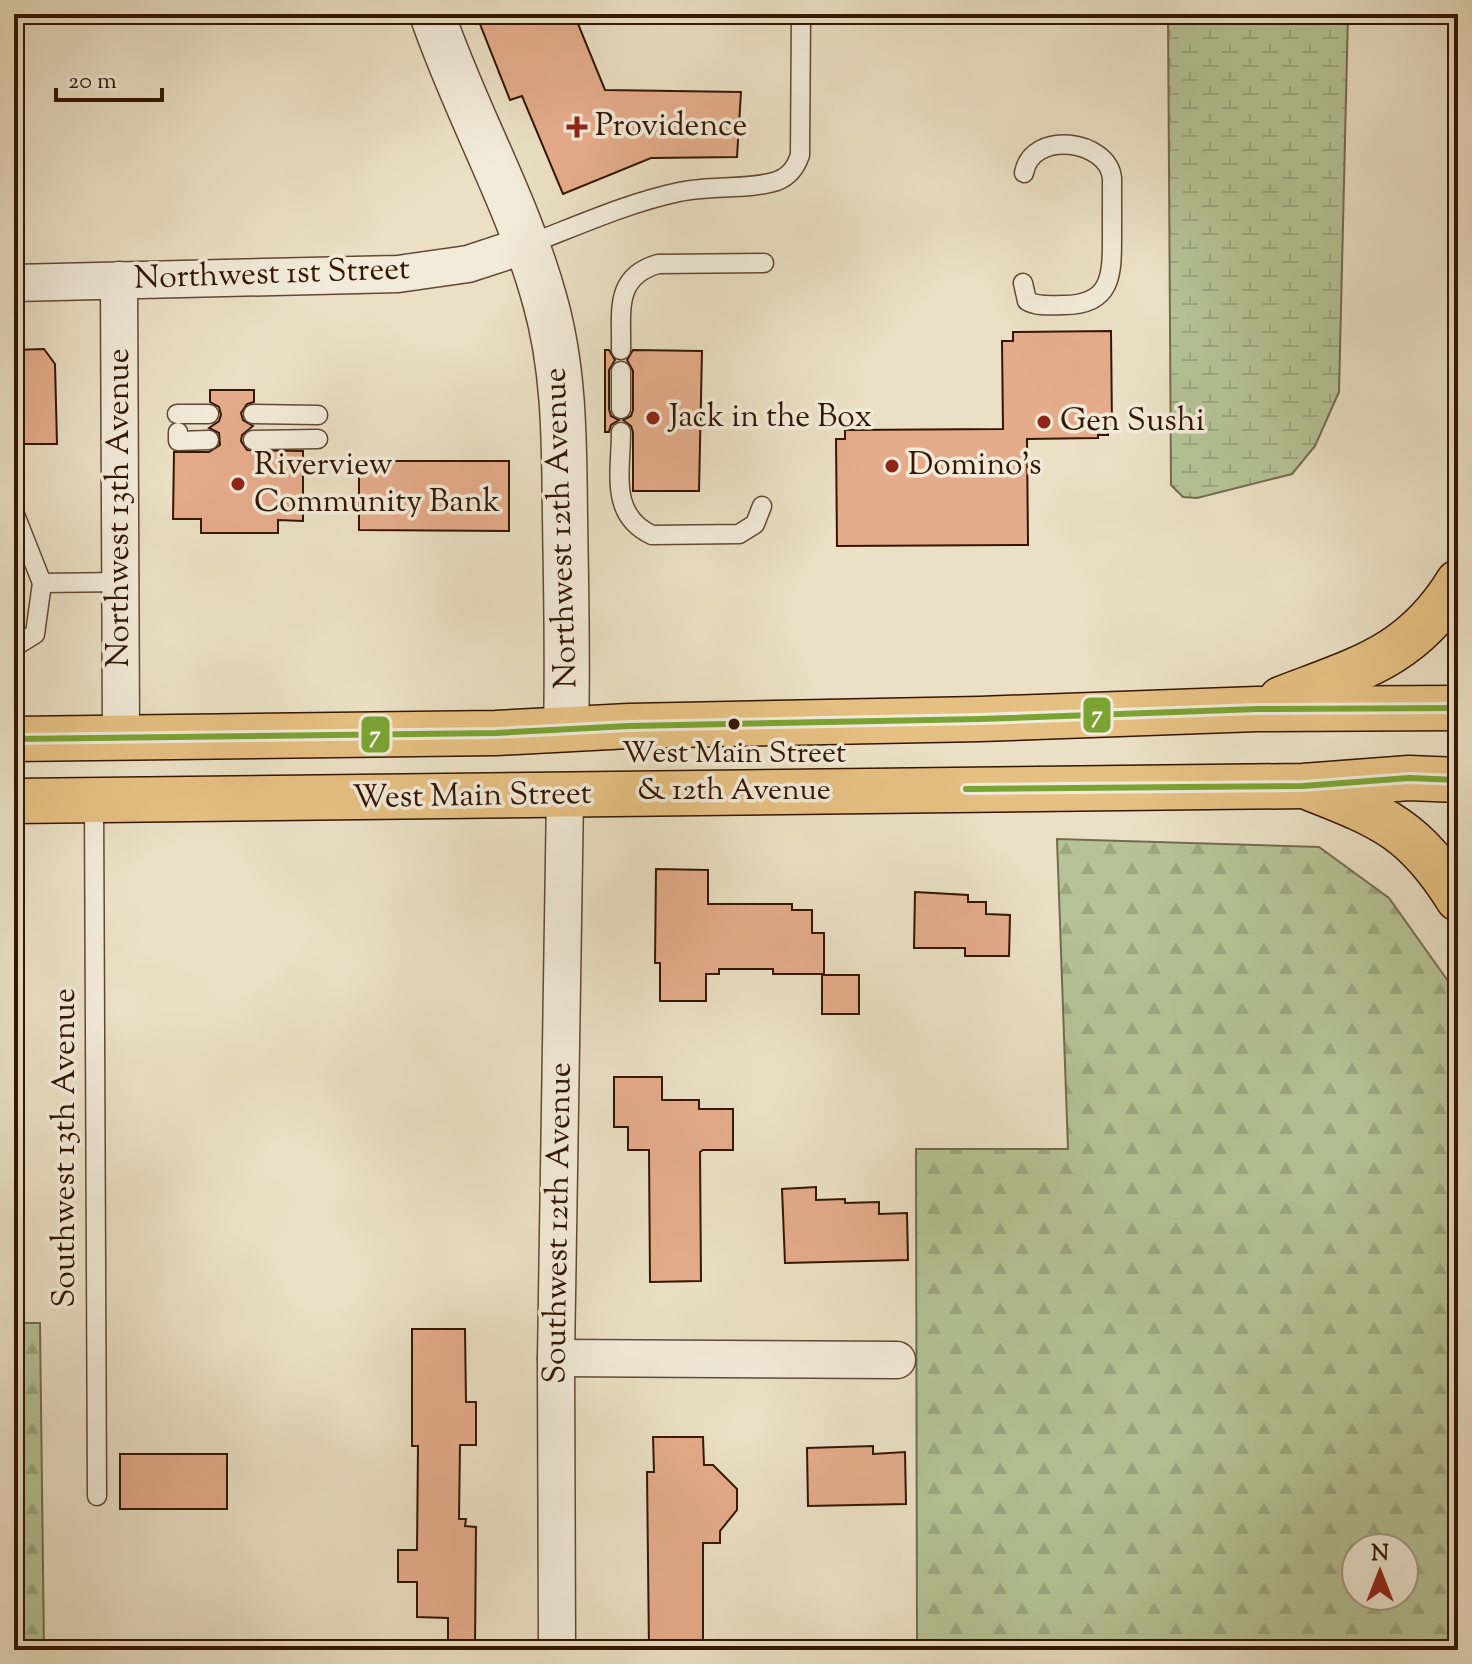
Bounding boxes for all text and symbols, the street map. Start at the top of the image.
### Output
scale bar [56,52,162,102]
text: 20 m [68,65,117,99]
place label: Providence [595,104,747,150]
marker: Providence [566,116,588,138]
street label: Northwest 1st Street [133,247,411,303]
street label: Northwest 13th Avenue [97,348,143,668]
street label: Northwest 12th Avenue [533,367,591,689]
place label: Jack in the Box [667,395,872,441]
place label: Gen Sushi [1060,399,1205,445]
marker: Jack in the Box [644,409,662,427]
marker: Gen Sushi [1035,413,1053,431]
place label: Riverview Community Bank [254,443,500,526]
place label: Domino's [908,443,1042,489]
marker: Domino's [883,457,901,475]
marker: Riverview Community Bank [229,475,247,493]
line badge: 7 [1082,696,1112,734]
text: 7 [1091,701,1103,733]
line badge: 7 [360,715,391,754]
marker: West Main Street & 12th Avenue [726,716,742,732]
text: 7 [369,721,381,753]
place label: West Main Street & 12th Avenue [622,733,846,813]
street label: West Main Street [352,772,592,822]
street label: Southwest 13th Avenue [43,988,89,1308]
street label: Southwest 12th Avenue [533,1062,585,1384]
north arrow [1340,1532,1420,1612]
text: N [1371,1539,1389,1571]

